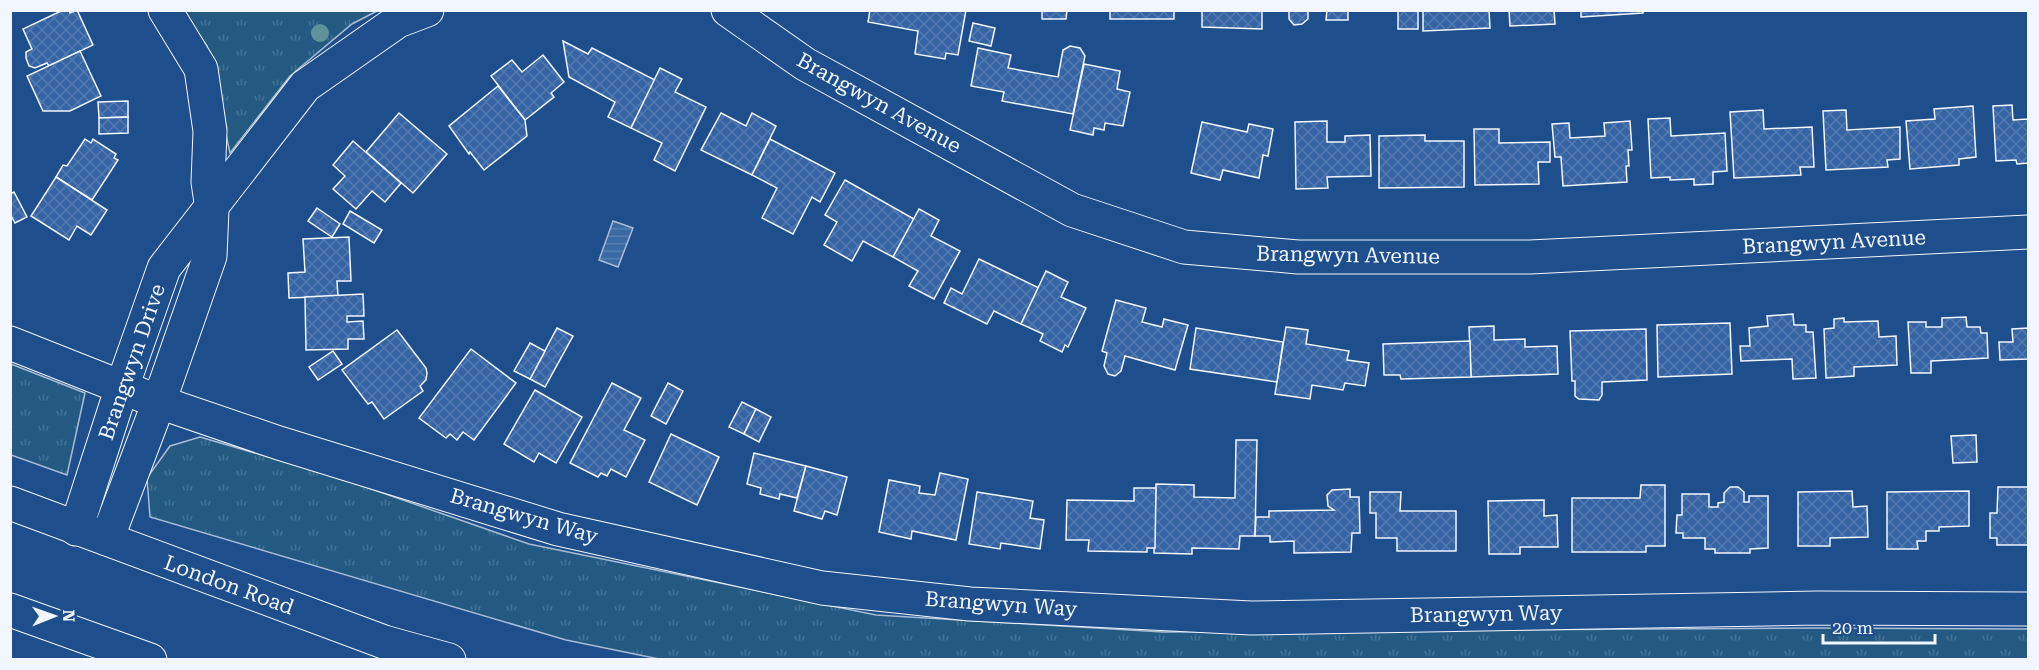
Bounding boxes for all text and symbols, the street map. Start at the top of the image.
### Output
street label: Brangwyn Avenue [793,48,965,158]
street label: Brangwyn Avenue [1742,225,1926,259]
street label: Brangwyn Avenue [1256,241,1440,269]
street label: Brangwyn Drive [94,281,170,443]
street label: Brangwyn Way [447,483,601,549]
street label: London Road [161,550,298,620]
north arrow [24,586,84,646]
street label: Brangwyn Way [924,587,1078,621]
street label: Brangwyn Way [1410,601,1563,627]
scale bar [1823,607,1936,645]
text: N [59,609,78,622]
text: 20 m [1832,617,1873,638]

